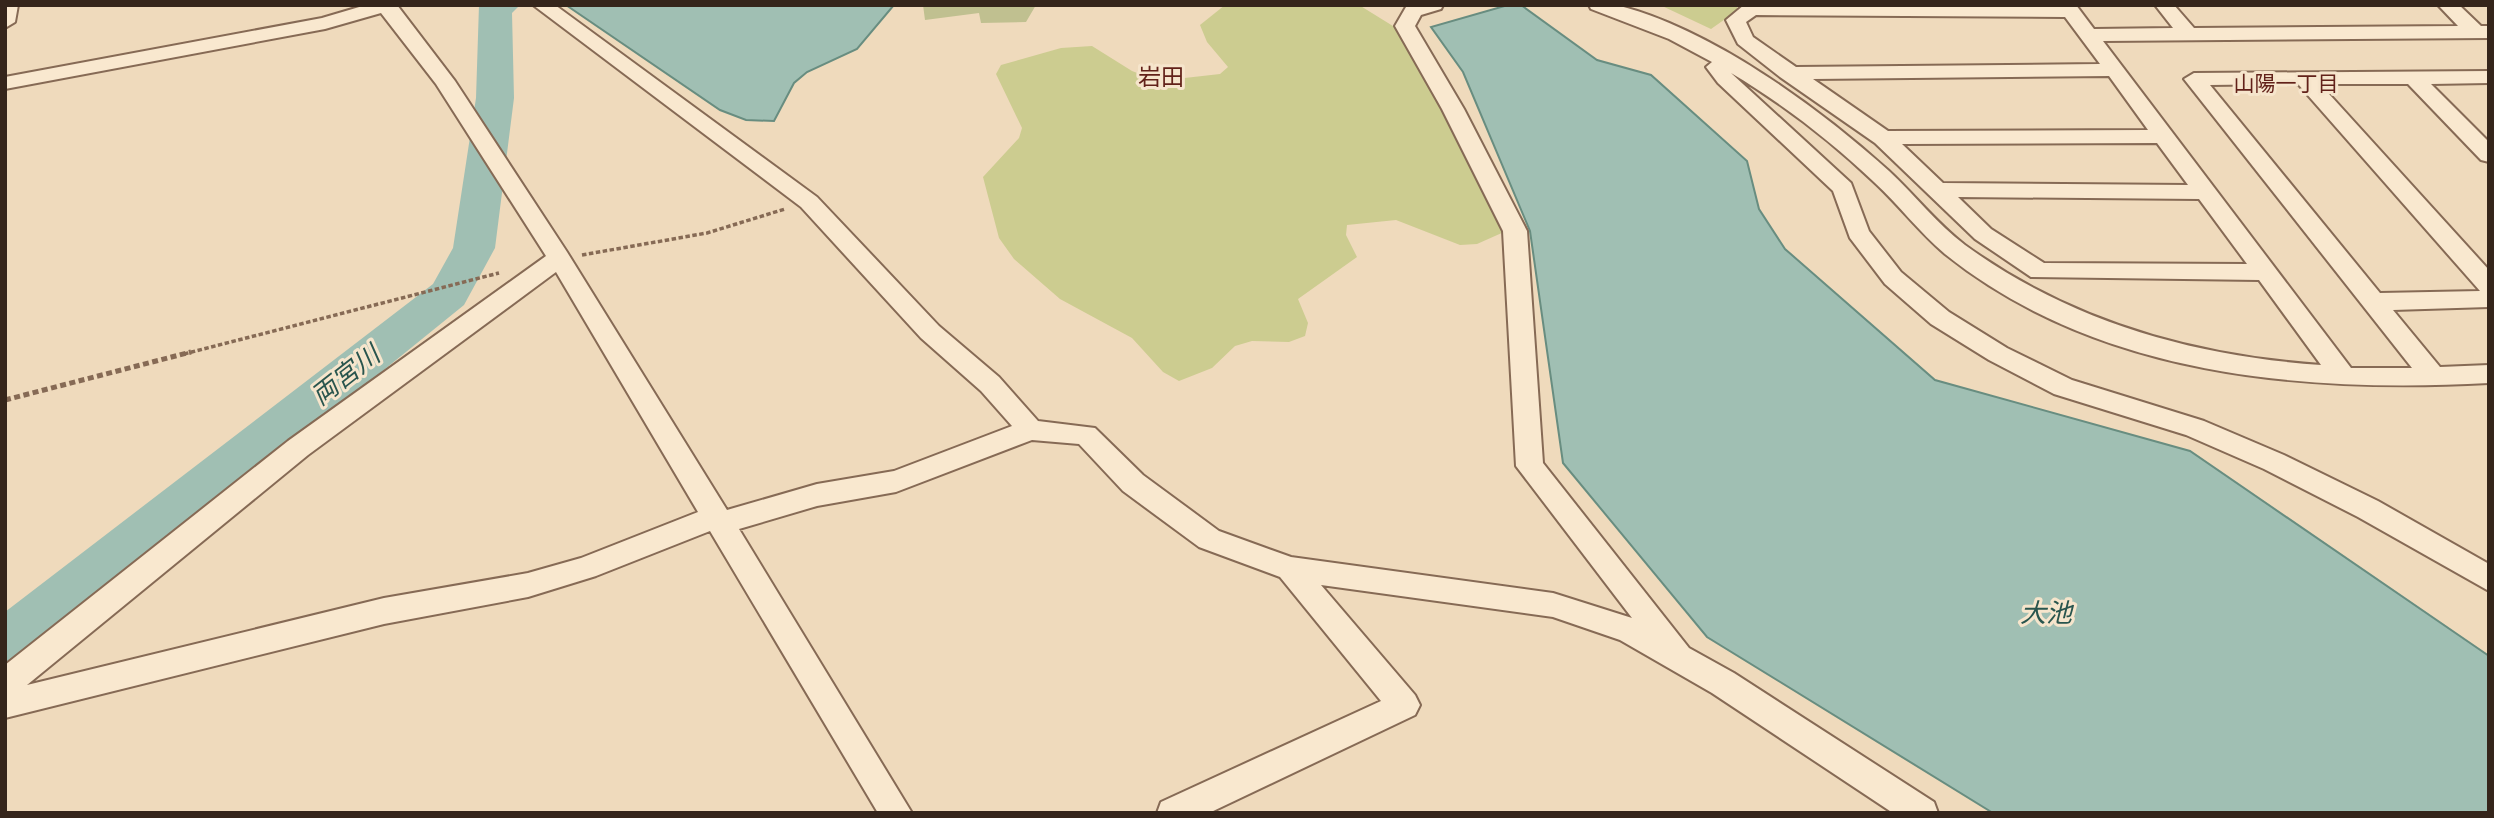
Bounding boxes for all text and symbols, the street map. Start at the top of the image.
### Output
district label: 岩田 [1138,61,1184,96]
district label: 山陽一丁目 [2234,69,2339,101]
water label: 両宮川 [303,334,391,416]
water label: 大池 [2020,594,2075,634]

